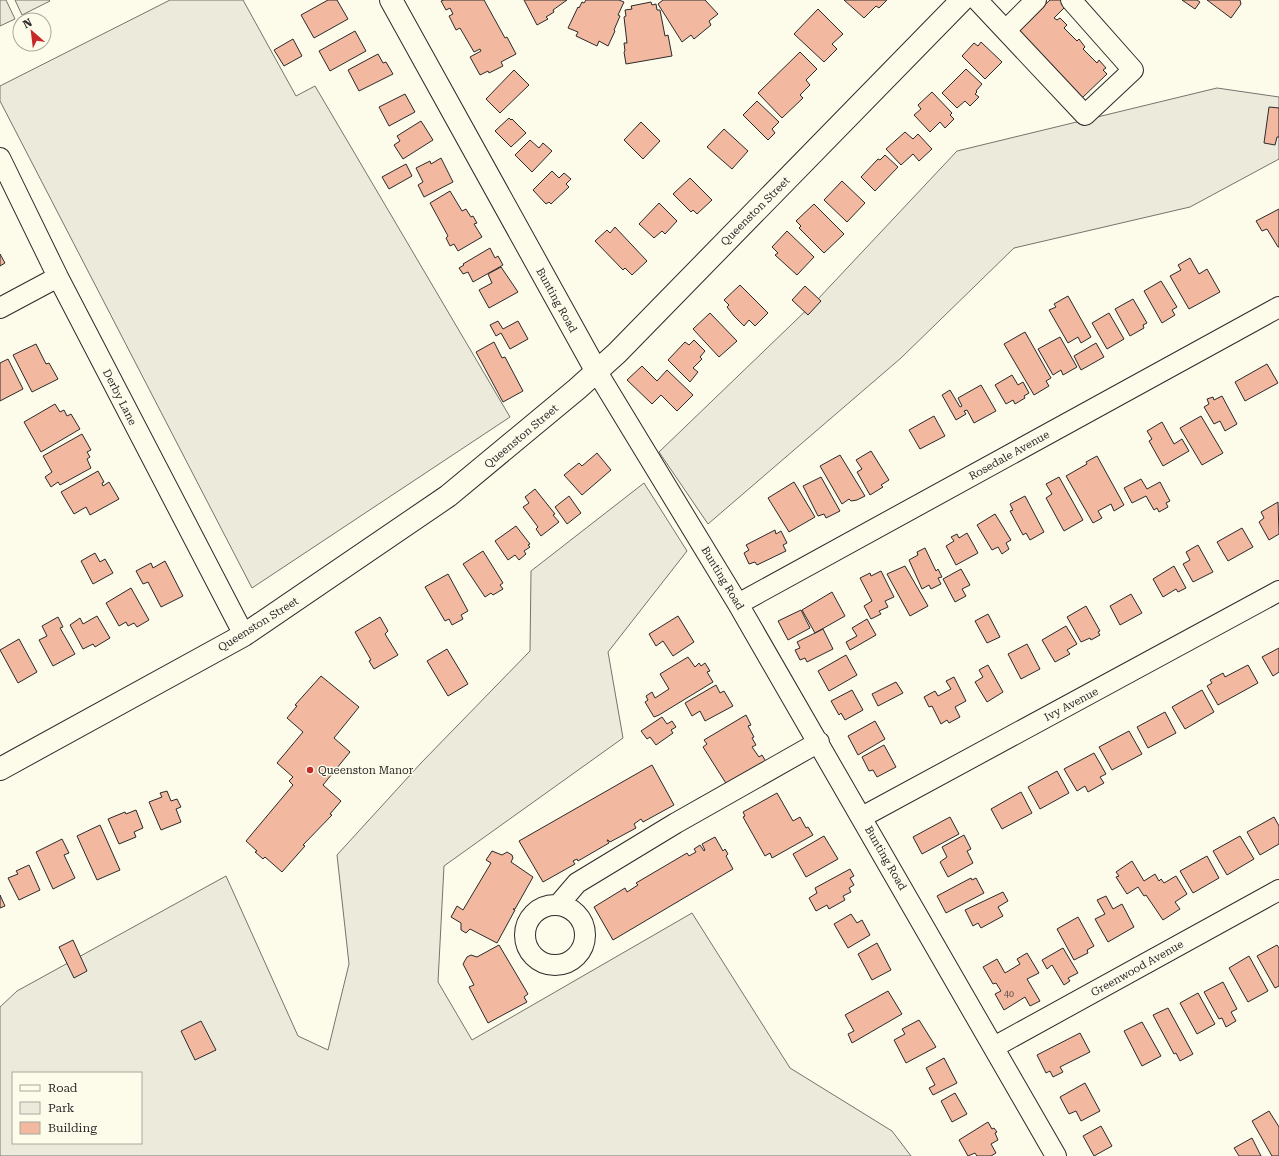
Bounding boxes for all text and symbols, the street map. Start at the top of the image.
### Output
north arrow [12,12,52,52]
text: N [21,16,35,31]
street label: Queenston Street [718,174,793,249]
street label: Bunting Road [533,266,580,335]
street label: Derby Lane [100,367,139,427]
street label: Queenston Street [482,402,561,471]
street label: Rosedale Avenue [967,428,1052,483]
street label: Bunting Road [698,544,747,612]
street label: Queenston Street [216,594,301,654]
street label: Ivy Avenue [1042,685,1101,724]
place label: Queenston Manor [318,764,414,777]
marker: Queenston Manor [305,765,315,775]
street label: Bunting Road [862,824,909,893]
street label: Greenwood Avenue [1089,938,1186,999]
house number: 40 [1004,989,1014,999]
legend [12,1072,142,1144]
text: Road [48,1081,78,1095]
text: Park [48,1101,75,1115]
text: Building [48,1121,97,1135]

